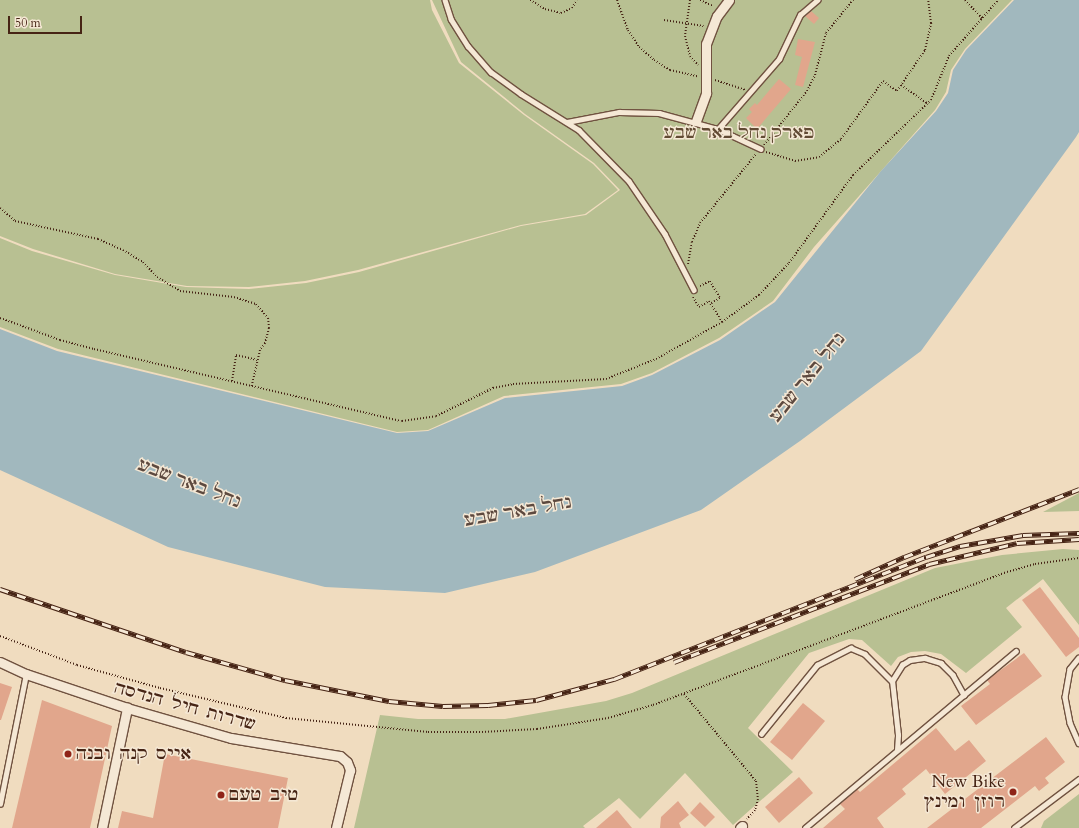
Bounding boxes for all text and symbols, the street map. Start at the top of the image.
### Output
scale bar [10,8,84,34]
text: 50 m [15,15,41,31]
park label: פארק נחל באר שבע [664,123,814,143]
water label: נחל באר שבע [765,329,851,427]
water label: נחל באר שבע [134,454,244,514]
water label: נחל באר שבע [463,492,573,532]
street label: שדרות חיל הנדסה [116,678,254,734]
place label: אייס קנה ובנה [76,744,183,764]
marker: אייס קנה ובנה [63,749,73,759]
place label: New Bike רוזן ומינץ [928,772,1005,812]
place label: טיב טעם [229,785,294,805]
marker: New Bike רוזן ומינץ [1008,787,1018,797]
marker: טיב טעם [216,790,226,800]

